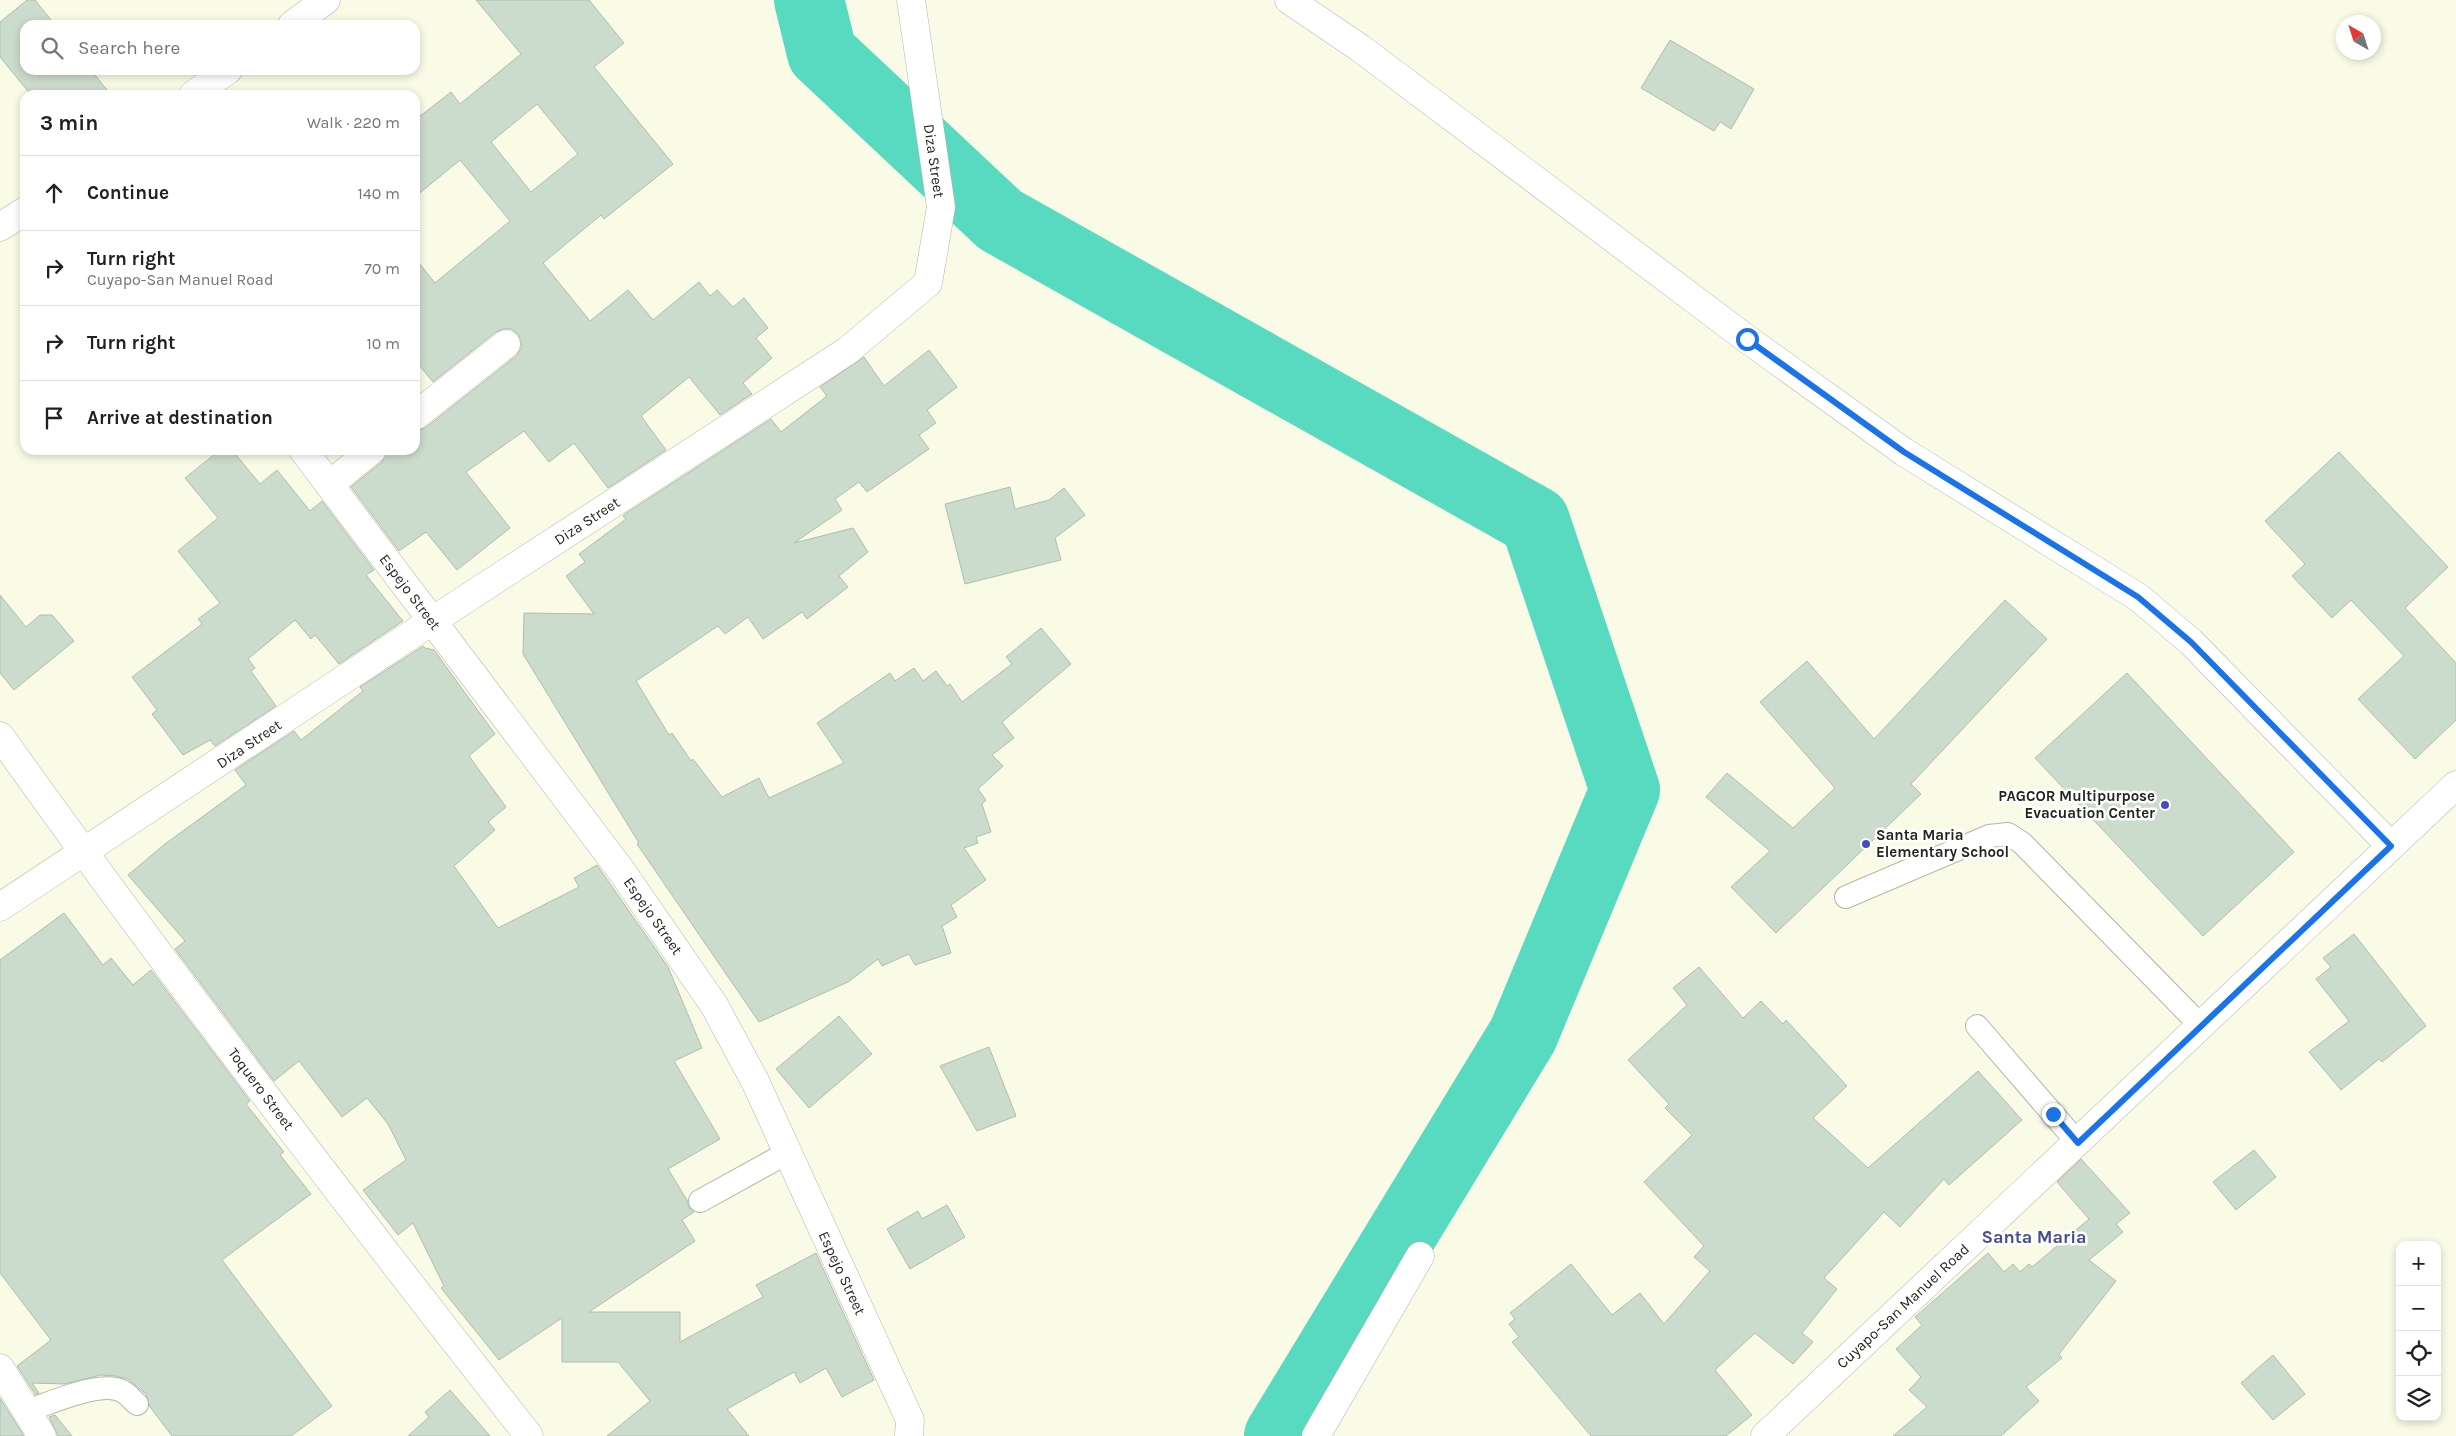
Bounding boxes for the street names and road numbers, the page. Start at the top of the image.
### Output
street label: Diza Street [920,123,948,199]
street label: Diza Street [551,493,623,549]
street label: Espejo Street [376,550,445,634]
street label: Diza Street [213,716,285,772]
street label: Espejo Street [620,874,687,958]
street label: Toquero Street [224,1044,298,1134]
street label: Espejo Street [815,1228,869,1318]
street label: Cuyapo-San Manuel Road [1833,1240,1973,1372]

